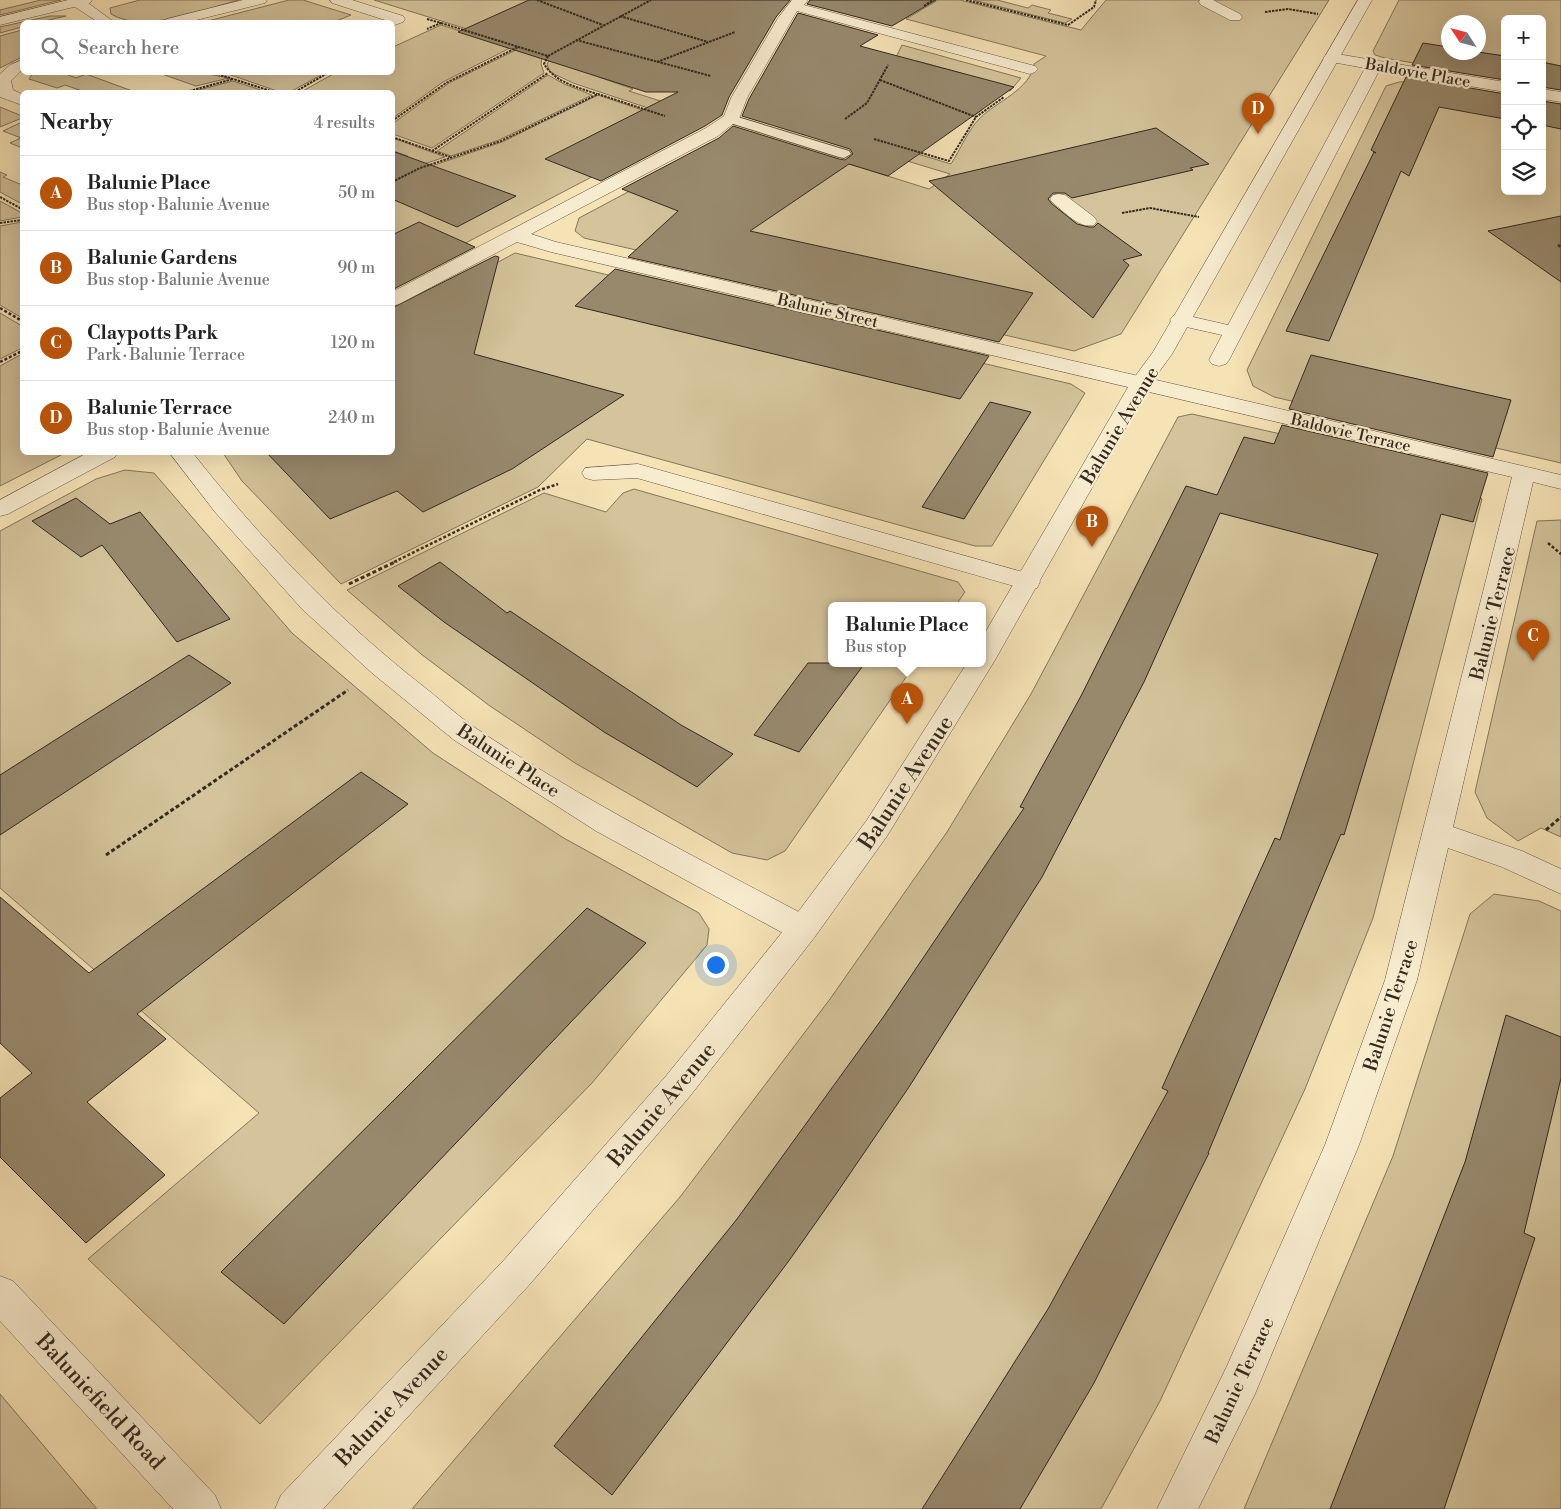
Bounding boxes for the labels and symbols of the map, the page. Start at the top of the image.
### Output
north arrow [1441,15,1486,60]
street label: Baldovie Place [1363,54,1472,92]
pin: D [1242,93,1274,134]
street label: Balunie Street [774,289,880,332]
street label: Balunie Avenue [1075,362,1164,490]
street label: Baldovie Terrace [1288,409,1413,457]
pin: B [1076,506,1108,547]
street label: Balunie Terrace [1464,544,1521,684]
pin: C [1517,620,1549,661]
pin: A [891,683,923,724]
street label: Balunie Avenue [852,711,960,856]
street label: Balunie Place [452,718,564,803]
street label: Balunie Terrace [1358,936,1424,1075]
your location [703,952,729,978]
street label: Balunie Avenue [602,1037,722,1173]
street label: Balunie Terrace [1200,1313,1280,1449]
street label: Baluniefield Road [29,1328,170,1476]
street label: Balunie Avenue [329,1341,455,1473]

